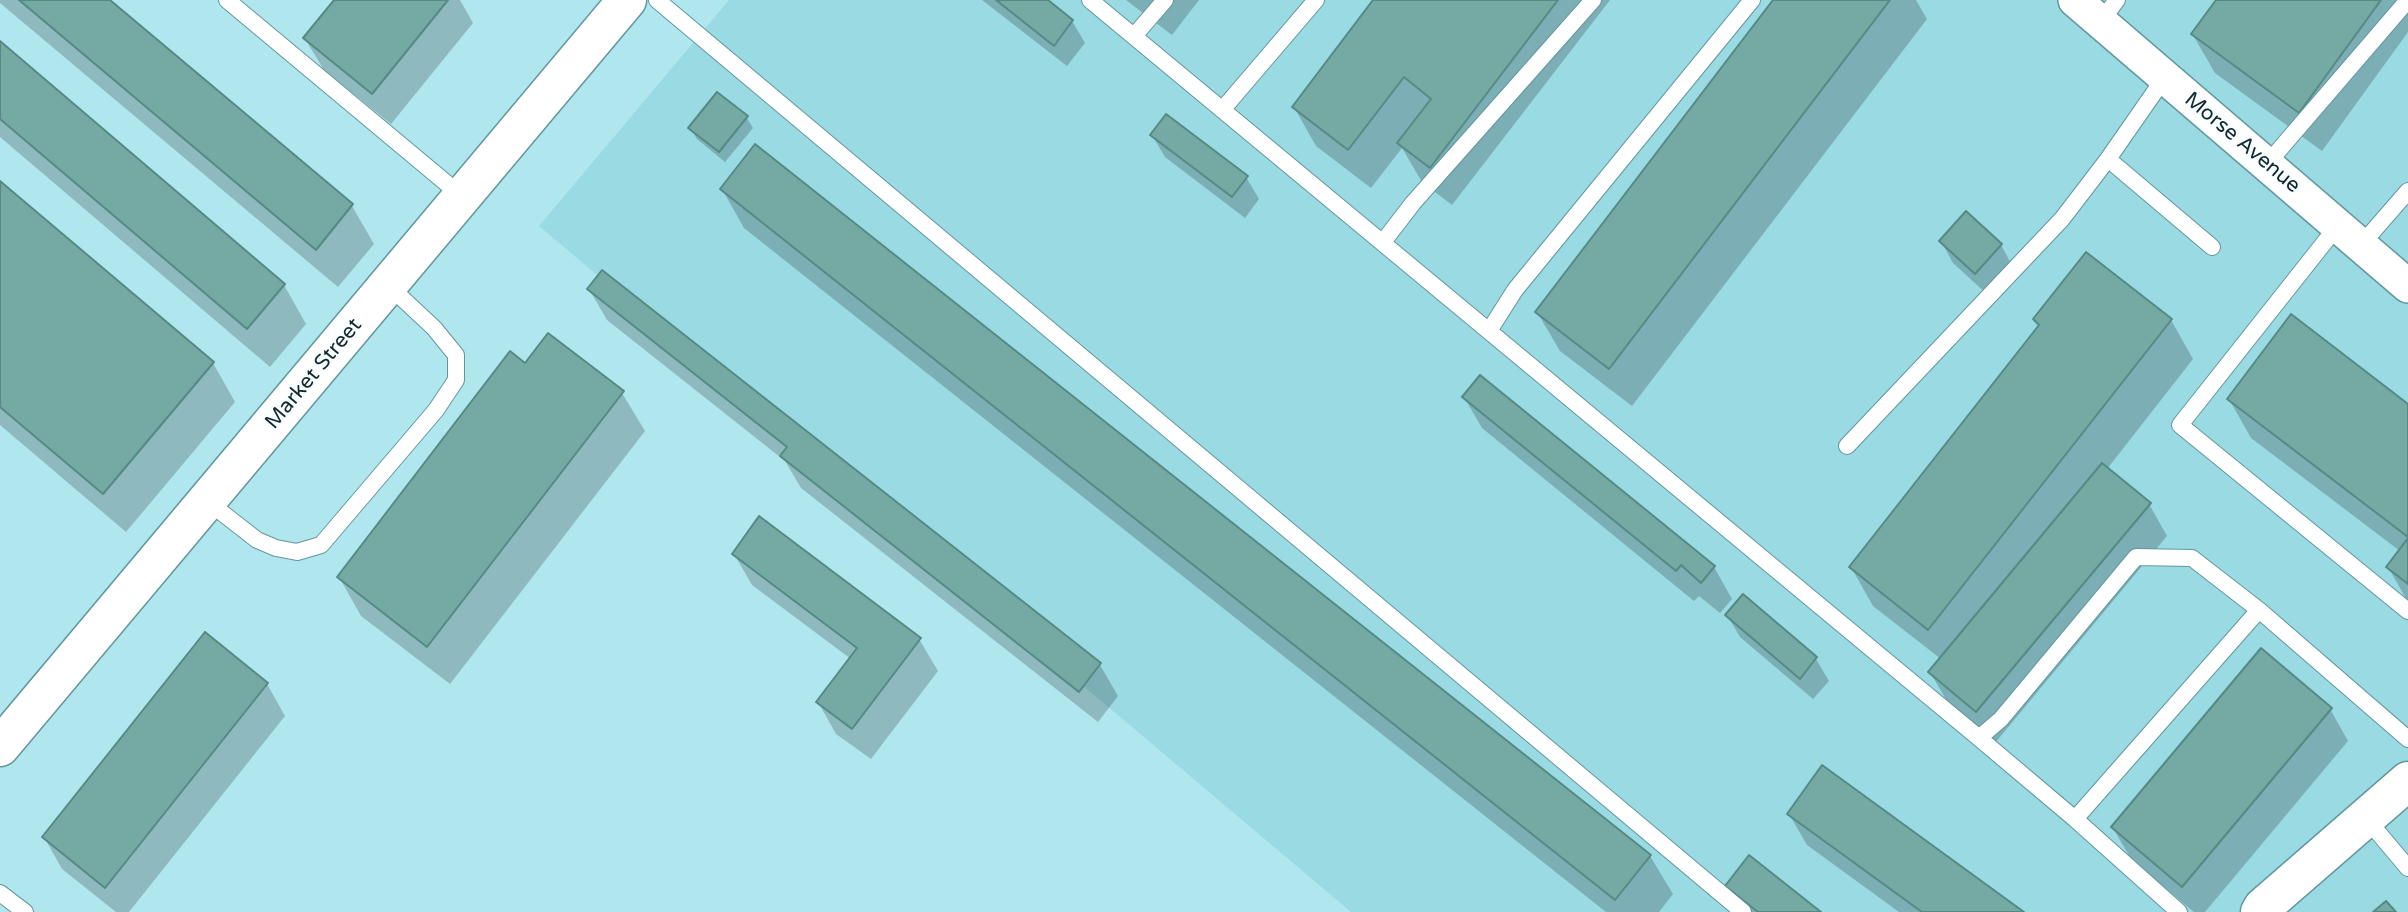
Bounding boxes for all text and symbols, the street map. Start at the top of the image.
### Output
street label: Morse Avenue [2179,87,2305,199]
street label: Market Street [260,314,368,434]

